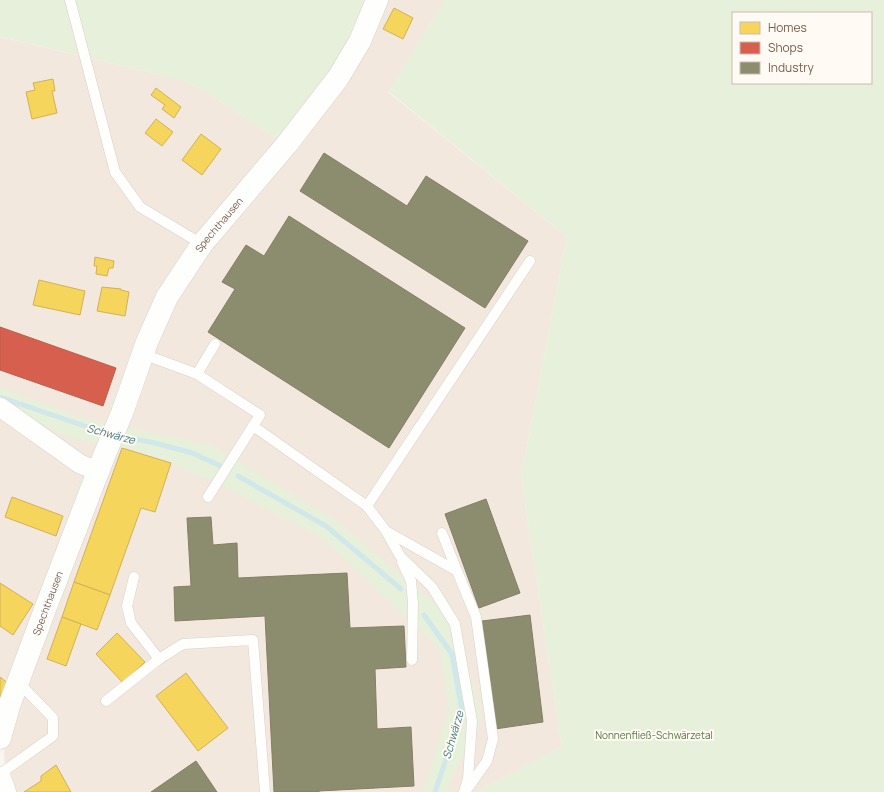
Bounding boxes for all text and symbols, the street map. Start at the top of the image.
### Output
legend [732,12,872,84]
text: Homes [768,19,807,36]
text: Shops [768,39,803,56]
text: Industry [768,59,814,76]
street label: Spechthausen [192,194,246,255]
water label: Schwärze [85,420,137,447]
street label: Spechthausen [29,569,66,637]
water label: Schwärze [438,709,467,761]
park label: Nonnenfließ-Schwärzetal [595,728,713,742]

